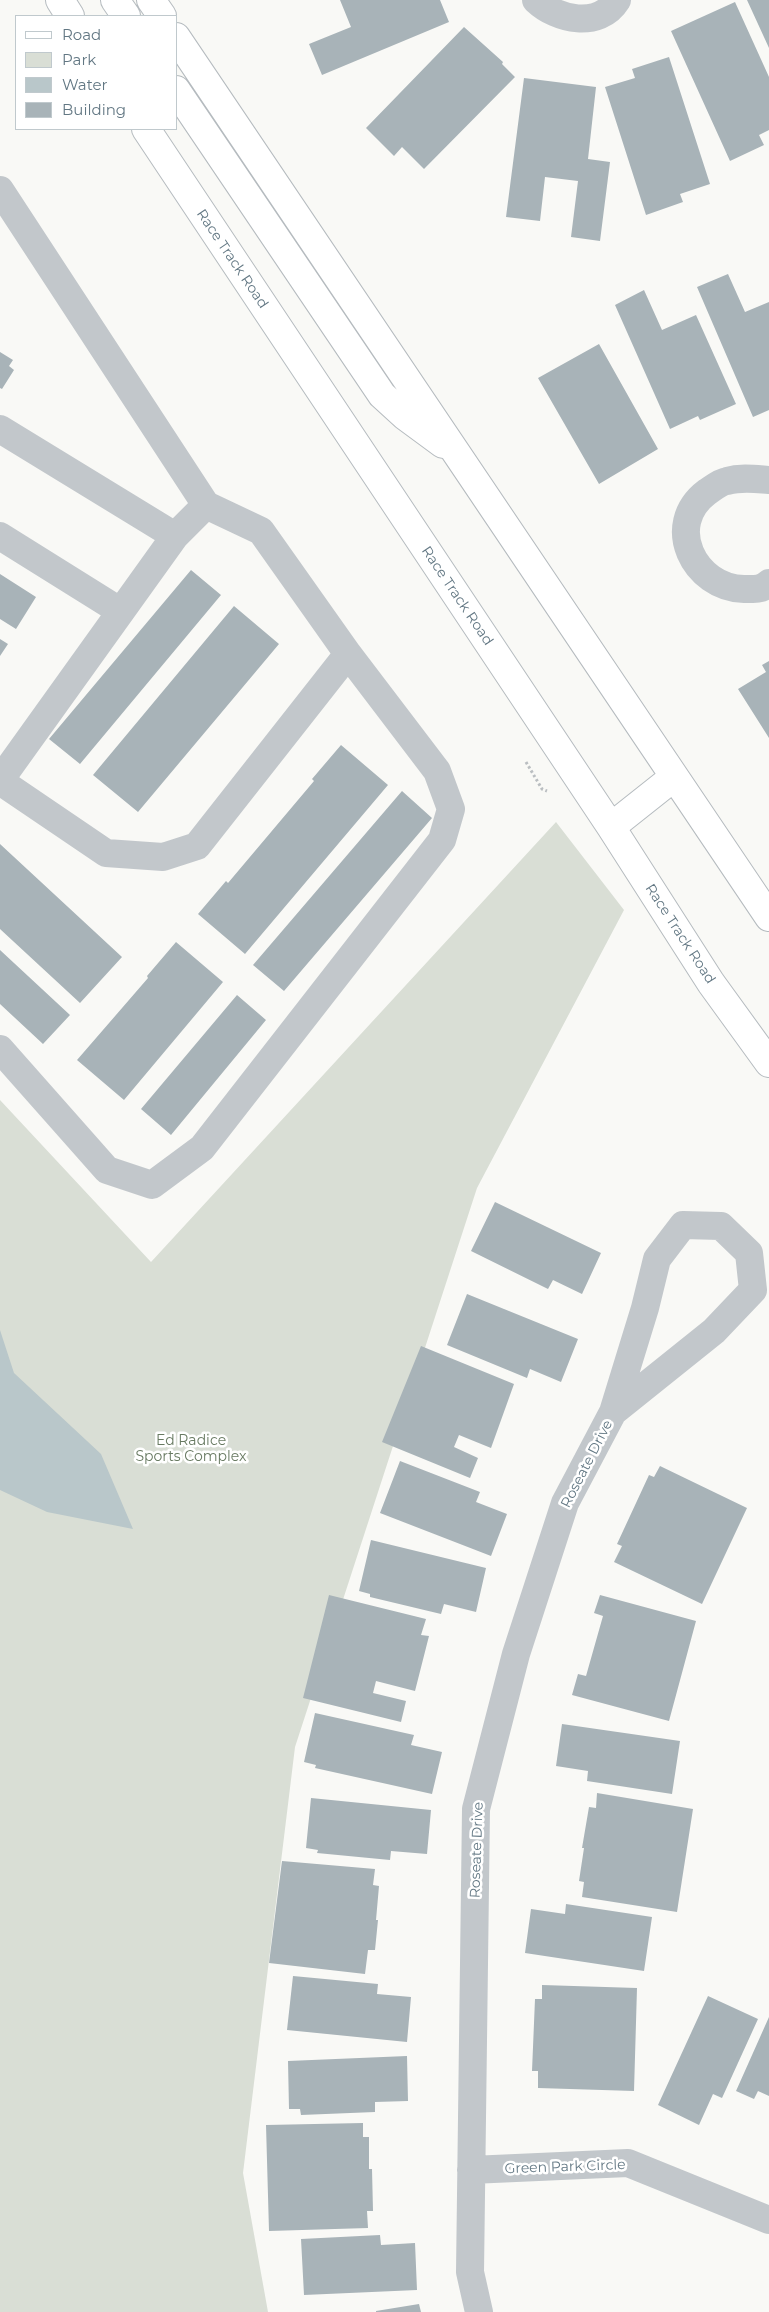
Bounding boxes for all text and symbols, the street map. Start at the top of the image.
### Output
legend [15,15,178,130]
text: Road [62,25,101,44]
text: Park [62,50,96,69]
text: Water [62,75,108,94]
text: Building [62,100,126,119]
street label: Race Track Road [193,206,271,312]
street label: Race Track Road [418,543,496,649]
street label: Race Track Road [641,881,719,987]
street label: Roseate Drive [558,1417,616,1511]
park label: Ed Radice Sports Complex [135,1433,247,1465]
street label: Roseate Drive [467,1802,487,1898]
street label: Green Park Circle [504,2156,626,2178]

